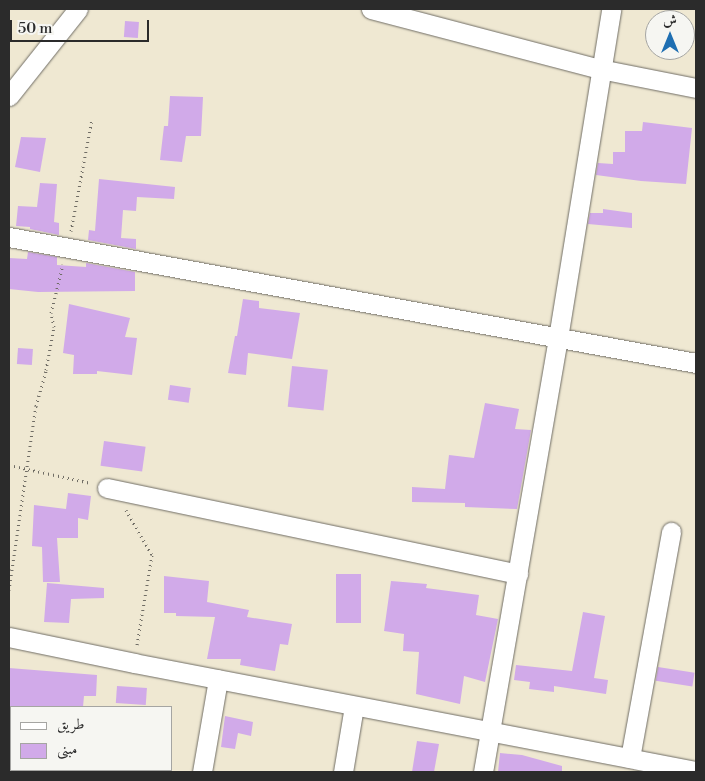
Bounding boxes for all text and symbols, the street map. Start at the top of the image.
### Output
scale bar [12,10,151,42]
north arrow [645,10,695,60]
text: ش [663,12,677,30]
text: 50 m [18,19,52,38]
legend [10,706,172,771]
text: طريق [57,715,84,734]
text: مبنى [57,740,77,759]

